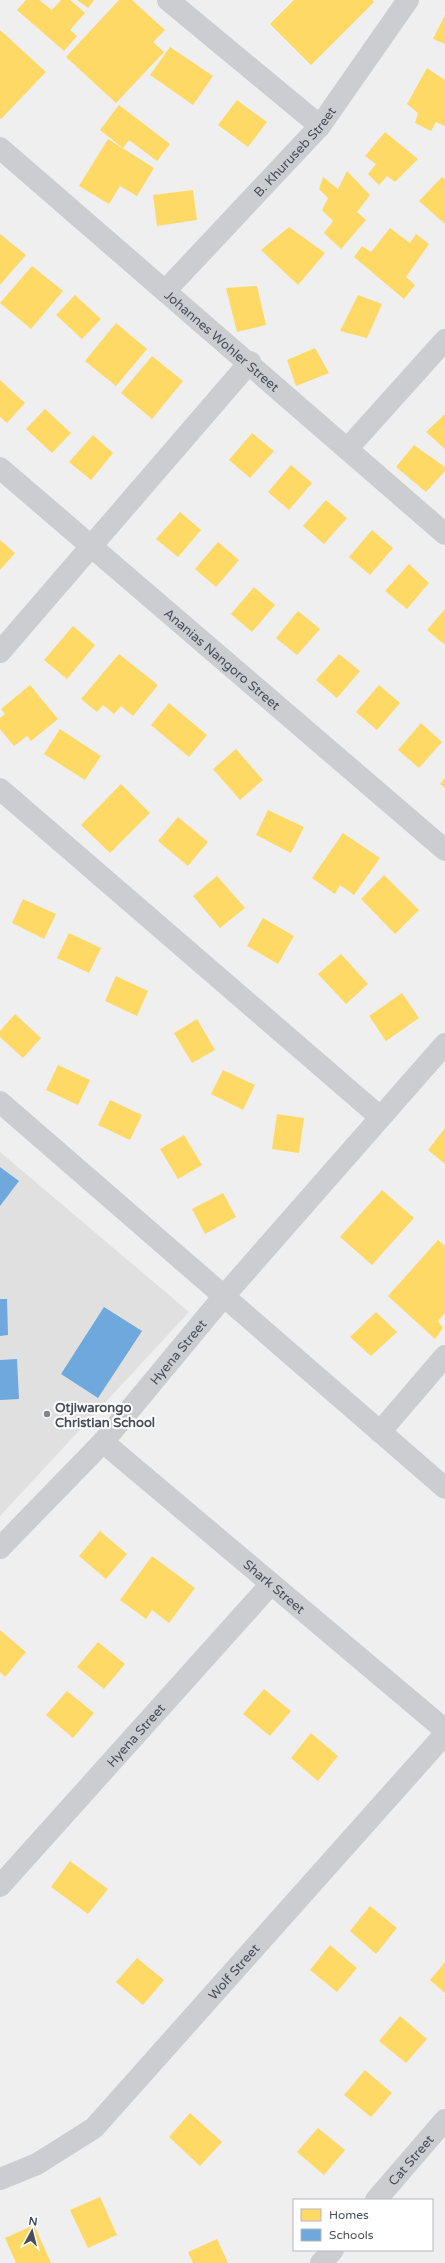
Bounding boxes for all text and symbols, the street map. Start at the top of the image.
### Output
street label: B. Khuruseb Street [251,104,340,200]
street label: Johannes Wohler Street [161,287,282,395]
street label: Ananias Nangoro Street [160,605,283,714]
street label: Hyena Street [147,1317,210,1388]
place label: Otjiwarongo Christian School [55,1400,155,1431]
marker: Otjiwarongo Christian School [42,1409,52,1419]
street label: Shark Street [240,1557,308,1618]
street label: Hyena Street [104,1701,169,1771]
street label: Wolf Street [205,1941,263,2003]
street label: Cat Street [385,2132,438,2189]
legend [293,2199,433,2251]
text: Homes [329,2208,369,2222]
north arrow [12,2211,52,2251]
text: N [28,2215,38,2229]
text: Schools [329,2228,374,2242]

